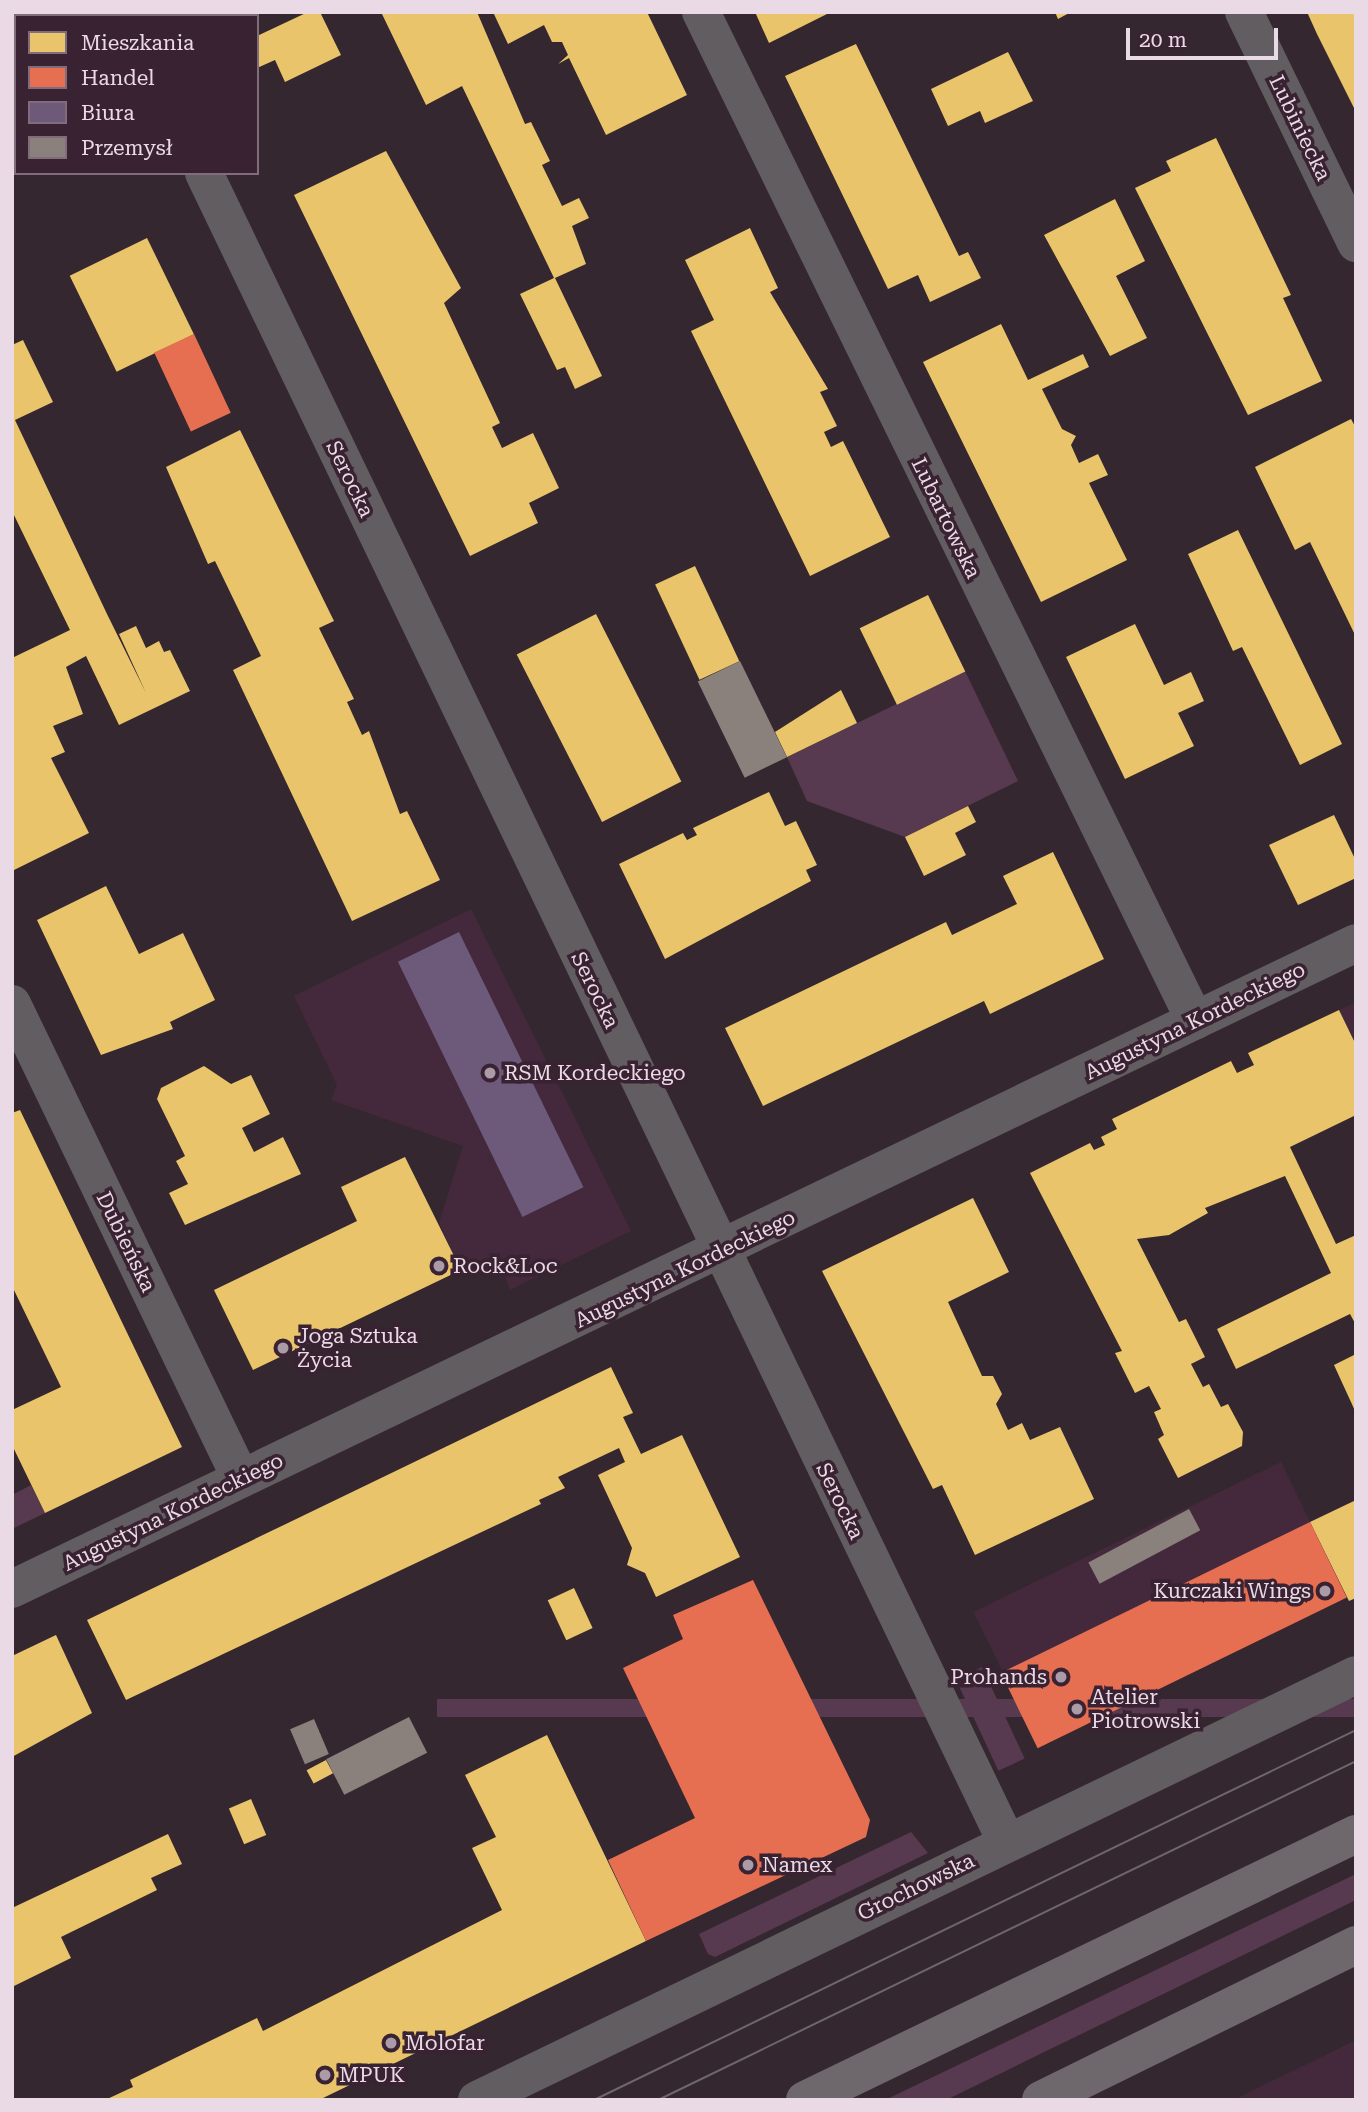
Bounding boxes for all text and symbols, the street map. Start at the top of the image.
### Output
legend [14,14,259,175]
scale bar [1130,14,1282,58]
text: 20 m [1139,28,1187,52]
text: Mieszkania [81,31,194,55]
text: Handel [81,66,154,90]
street label: Lubiniecka [1264,71,1336,185]
text: Biura [81,101,135,125]
text: Przemysł [81,136,172,160]
street label: Serocka [321,437,379,521]
street label: Lubartowska [906,454,986,582]
street label: Serocka [566,948,624,1032]
street label: Augustyna Kordeckiego [1081,957,1309,1085]
place label: RSM Kordeckiego [504,1060,686,1086]
marker: RSM Kordeckiego [482,1065,498,1081]
street label: Dubieńska [91,1188,161,1296]
street label: Augustyna Kordeckiego [571,1205,799,1333]
place label: Rock&Loc [453,1253,558,1279]
marker: Rock&Loc [431,1258,447,1274]
place label: Joga Sztuka Życia [297,1323,418,1373]
marker: Joga Sztuka Życia [275,1340,291,1356]
street label: Augustyna Kordeckiego [59,1448,287,1576]
street label: Serocka [811,1459,869,1543]
place label: Kurczaki Wings [1153,1578,1311,1604]
marker: Kurczaki Wings [1317,1583,1333,1599]
place label: Prohands [950,1664,1047,1690]
marker: Prohands [1053,1669,1069,1685]
place label: Atelier Piotrowski [1091,1684,1200,1734]
marker: Atelier Piotrowski [1069,1701,1085,1717]
street label: Grochowska [854,1848,978,1926]
place label: Namex [762,1852,832,1878]
marker: Namex [740,1857,756,1873]
place label: Molofar [405,2030,485,2056]
marker: Molofar [383,2035,399,2051]
place label: MPUK [339,2062,405,2088]
marker: MPUK [317,2067,333,2083]

